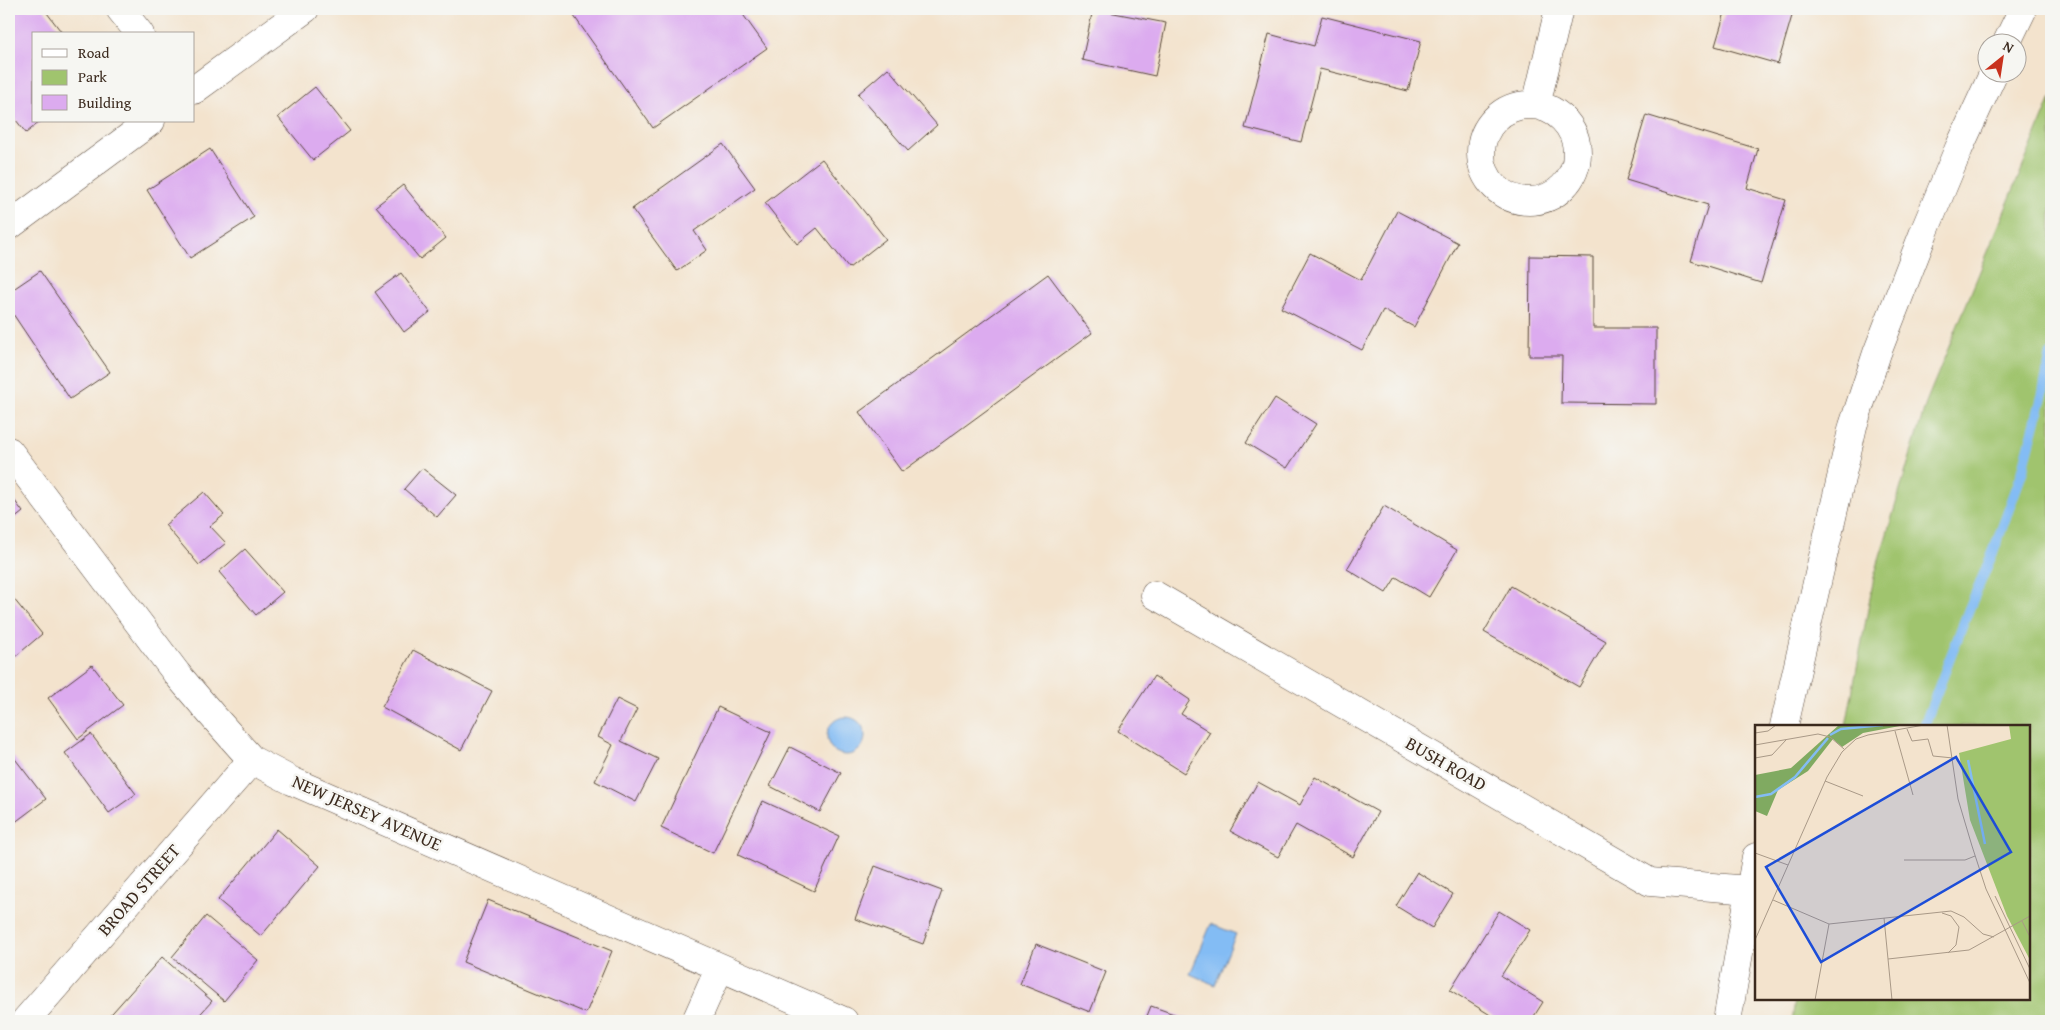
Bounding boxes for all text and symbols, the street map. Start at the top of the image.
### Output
legend [32,32,195,122]
north arrow [1978,32,2028,82]
text: N [1999,36,2018,58]
text: Road [78,42,109,63]
text: Park [78,66,107,87]
text: Building [78,92,132,113]
inset map [1755,725,2030,1000]
street label: BUSH ROAD [1401,730,1492,798]
street label: NEW JERSEY AVENUE [288,767,446,858]
street label: BROAD STREET [91,838,186,942]

